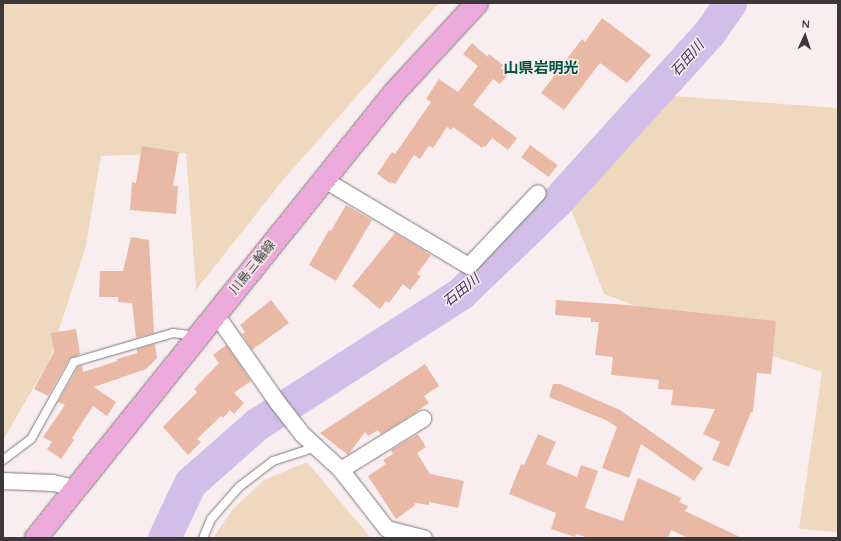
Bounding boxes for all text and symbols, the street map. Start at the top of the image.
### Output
north arrow [785,16,825,56]
text: N [801,17,810,31]
water label: 石田川 [667,37,707,79]
district label: 山県岩明光 [504,59,578,77]
street label: 川島三輪線 [225,237,279,297]
water label: 石田川 [439,270,483,310]

